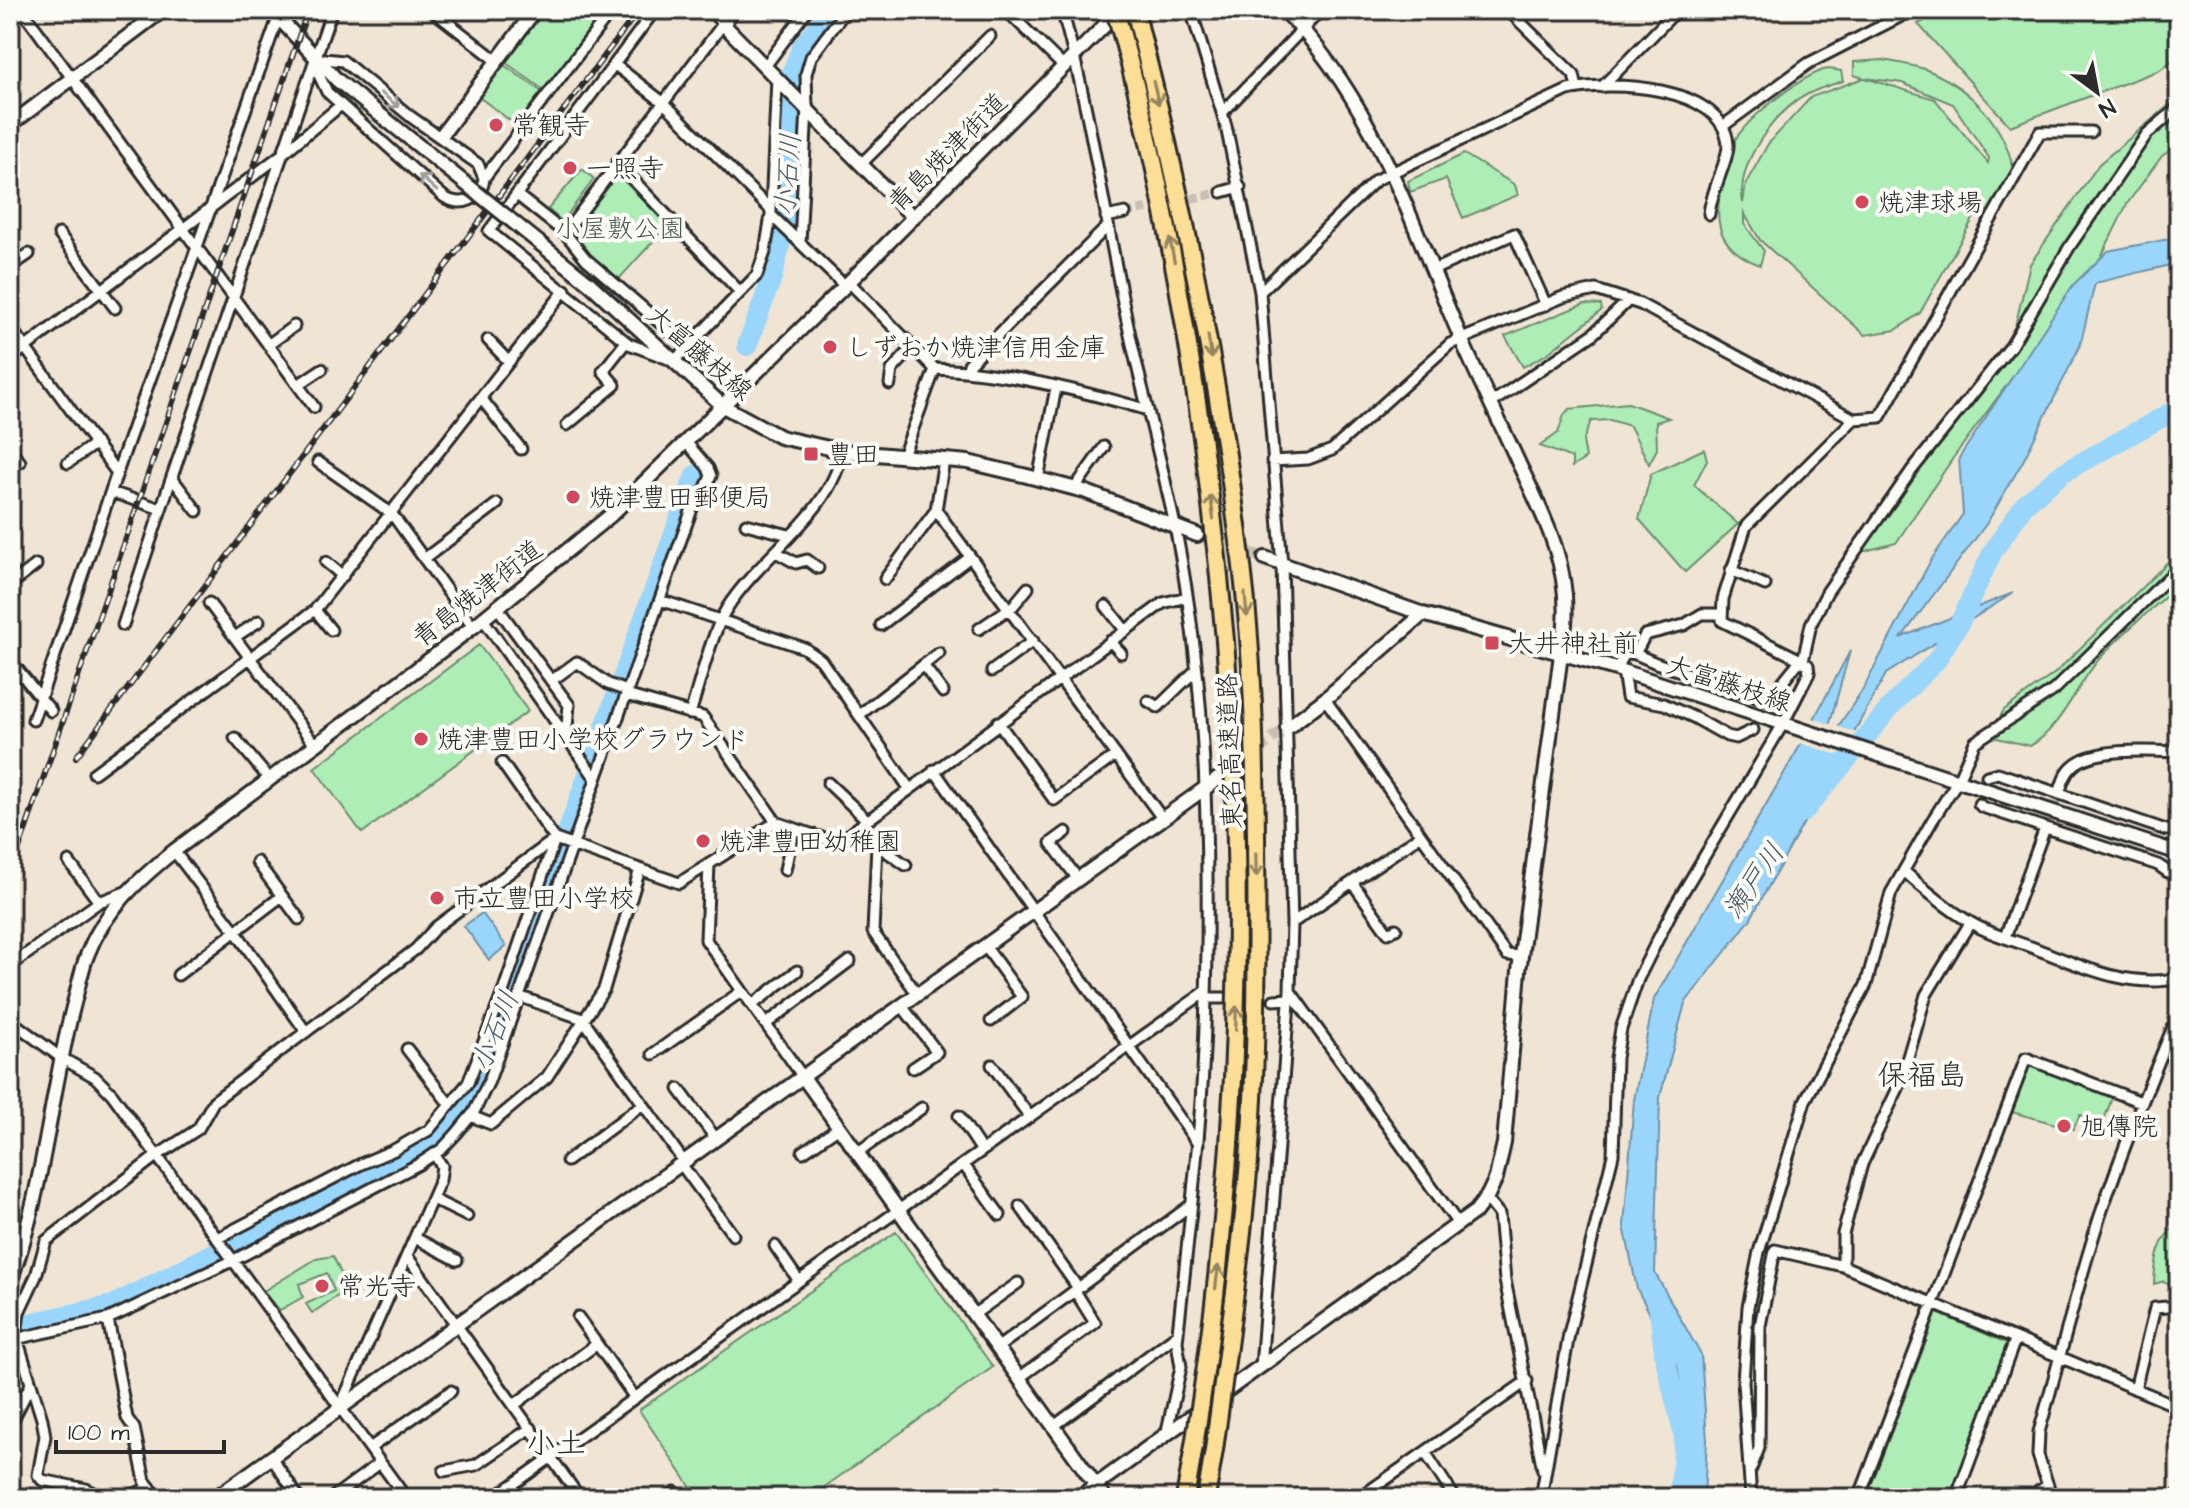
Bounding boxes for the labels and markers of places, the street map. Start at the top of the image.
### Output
place label: 常観寺 [512,108,590,144]
marker: 常観寺 [487,116,505,134]
place label: 一照寺 [586,151,664,187]
marker: 一照寺 [561,159,579,177]
place label: 焼津球場 [1878,185,1982,221]
marker: 焼津球場 [1853,193,1871,211]
place label: しずおか焼津信用金庫 [846,330,1106,366]
marker: しずおか焼津信用金庫 [821,338,839,356]
place label: 豊田 [827,437,879,473]
marker: 豊田 [802,445,820,463]
place label: 焼津豊田郵便局 [589,480,771,516]
marker: 焼津豊田郵便局 [564,488,582,506]
place label: 大井神社前 [1508,626,1638,662]
marker: 大井神社前 [1483,634,1501,652]
place label: 焼津豊田小学校グラウンド [437,722,749,758]
marker: 焼津豊田小学校グラウンド [412,730,430,748]
place label: 焼津豊田幼稚園 [719,824,901,860]
marker: 焼津豊田幼稚園 [694,832,712,850]
place label: 市立豊田小学校 [453,881,635,917]
marker: 市立豊田小学校 [428,889,446,907]
place label: 旭傳院 [2080,1109,2158,1145]
marker: 旭傳院 [2055,1117,2073,1135]
place label: 常光寺 [338,1269,416,1305]
marker: 常光寺 [313,1277,331,1295]

